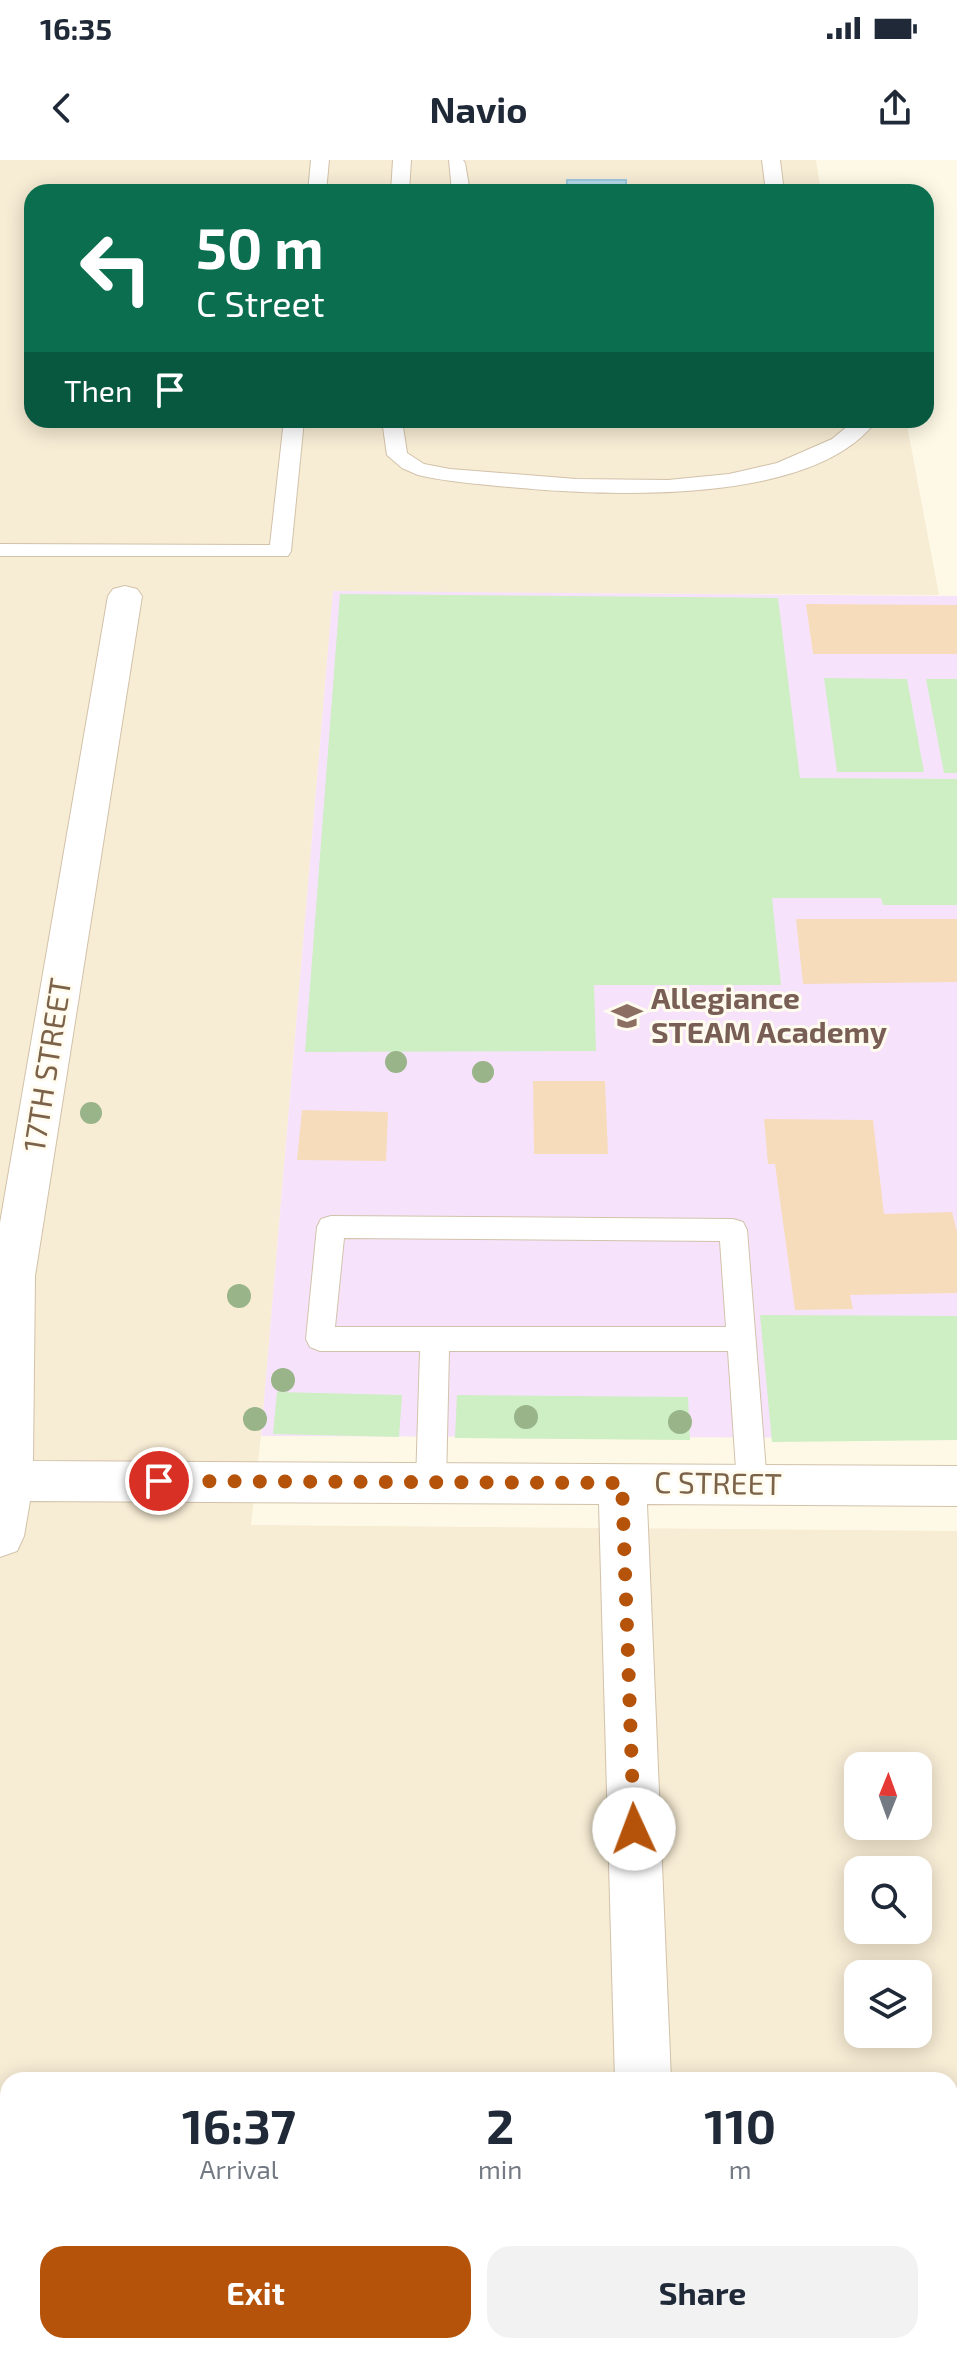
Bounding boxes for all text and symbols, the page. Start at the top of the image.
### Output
text: 16:35 [40,10,112,46]
icon: back [40,86,84,130]
icon: share [873,86,917,130]
text: Navio [430,87,527,130]
text: 50 m [196,213,324,280]
icon: left [64,216,168,320]
text: C Street [196,281,325,324]
icon: arrive [148,368,192,412]
text: Then [64,372,132,408]
street label: 17TH STREET [15,975,78,1154]
place label: Allegiance STEAM Academy [651,979,887,1050]
school or university icon: Allegiance STEAM Academy [610,999,644,1033]
pin [125,1447,193,1515]
icon: arrive [137,1459,181,1503]
street label: C STREET [654,1463,782,1501]
north arrow [844,1752,932,1840]
map controls [844,1752,932,2048]
position arrow [592,1787,676,1871]
button: search [844,1856,932,1944]
button: layers [844,1960,932,2048]
text: 16:37 [182,2096,296,2154]
text: 2 [486,2096,514,2154]
text: 110 [704,2096,776,2154]
text: Arrival [199,2153,279,2184]
text: min [478,2153,522,2184]
text: m [729,2153,752,2184]
button: Exit [40,2246,471,2338]
button: Share [487,2246,918,2338]

